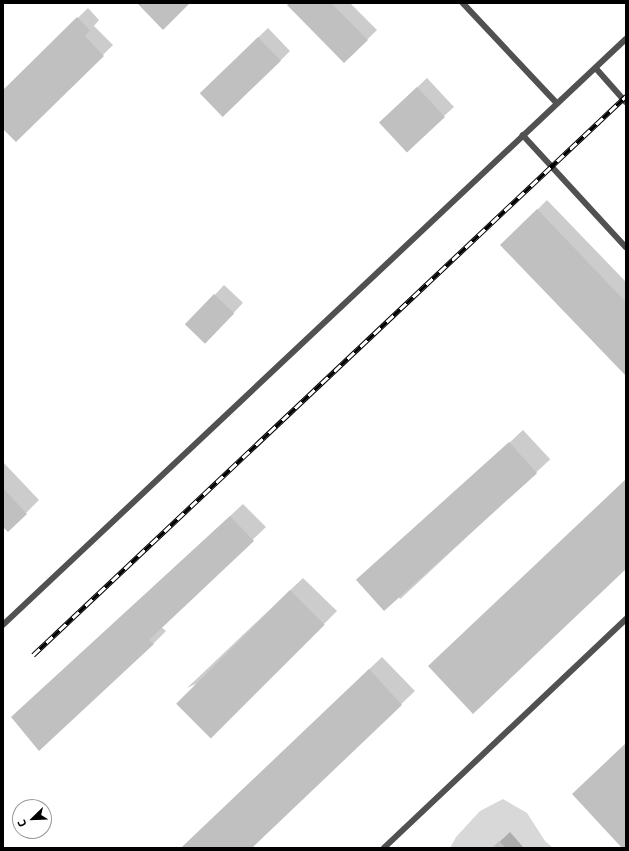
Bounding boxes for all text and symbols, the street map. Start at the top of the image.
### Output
north arrow [12,799,52,839]
text: С [14,818,29,829]

